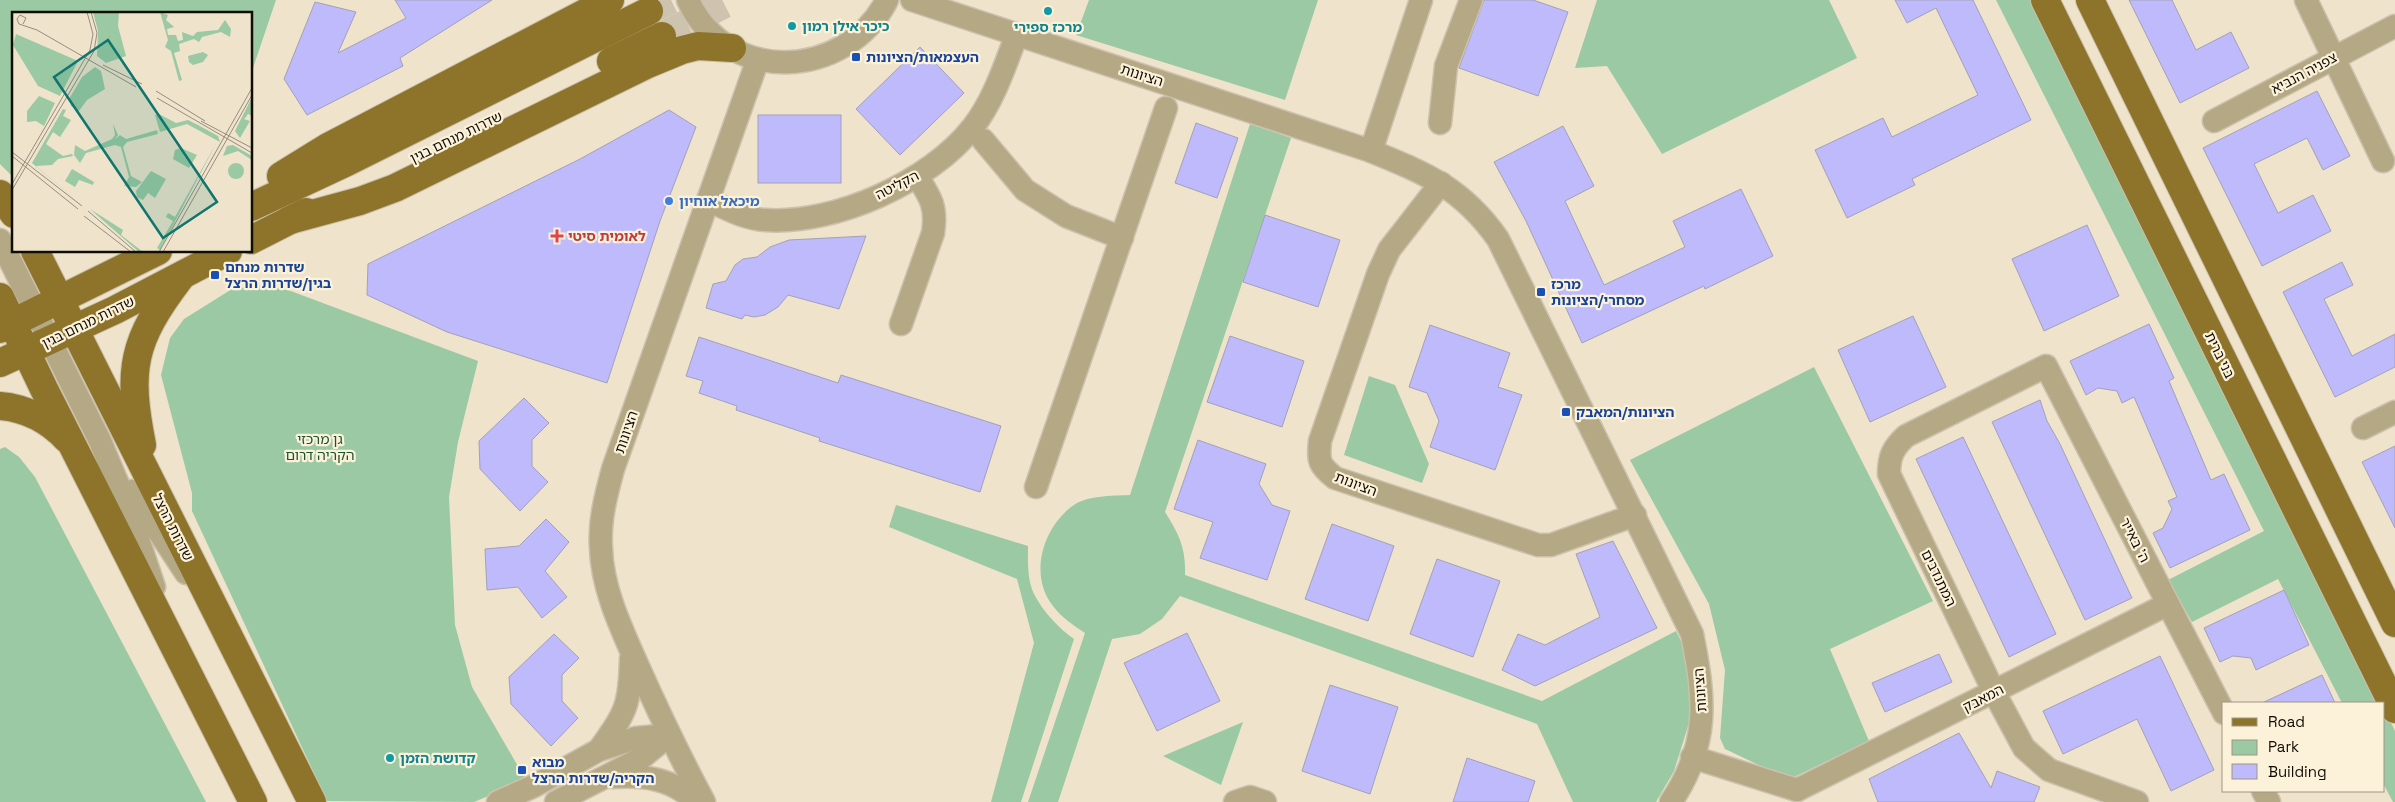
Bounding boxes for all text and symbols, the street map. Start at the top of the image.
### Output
marker: מרכז ספירי [1042,5,1054,17]
inset map [12,12,252,252]
place label: כיכר אילן רמון [802,17,889,35]
place label: מרכז ספירי [1014,18,1082,36]
marker: כיכר אילן רמון [786,20,798,32]
place label: העצמאות/הציונות [866,48,979,66]
street label: צפניה הנביא [2268,48,2340,98]
marker: העצמאות/הציונות [850,51,862,63]
street label: הציונות [1118,60,1166,90]
street label: שדרות מנחם בגין [407,107,505,167]
street label: הקליטה [872,166,922,204]
place label: מיכאל אוחיון [679,192,760,210]
marker: מיכאל אוחיון [663,195,675,207]
place label: לאומית סיטי [568,227,646,245]
marker: לאומית סיטי [550,229,564,243]
place label: שדרות מנחם בגין/שדרות הרצל [225,258,331,292]
marker: שדרות מנחם בגין/שדרות הרצל [209,269,221,281]
place label: מרכז מסחרי/הציונות [1551,275,1645,309]
marker: מרכז מסחרי/הציונות [1535,286,1547,298]
street label: שדרות מנחם בגין [39,292,137,352]
street label: בני ברית [2201,329,2239,381]
place label: הציונות/המאבק [1576,403,1675,421]
marker: הציונות/המאבק [1560,406,1572,418]
street label: הציונות [610,408,642,456]
park label: גן מרכזי הקריה דרום [285,430,355,464]
street label: הציונות [1332,468,1380,500]
street label: שדרות הרצל [148,490,198,564]
street label: ה' באייר [2116,515,2154,565]
street label: המתנדבים [1917,547,1961,609]
street label: הציונות [1689,668,1711,712]
street label: המאבק [1959,680,2007,716]
legend [2222,702,2385,792]
text: Road [2268,712,2305,731]
text: Park [2268,737,2299,756]
place label: קדושת הזמן [400,749,476,767]
marker: קדושת הזמן [384,752,396,764]
place label: מבוא הקריה/שדרות הרצל [532,753,654,787]
text: Building [2268,762,2327,781]
marker: מבוא הקריה/שדרות הרצל [516,764,528,776]

